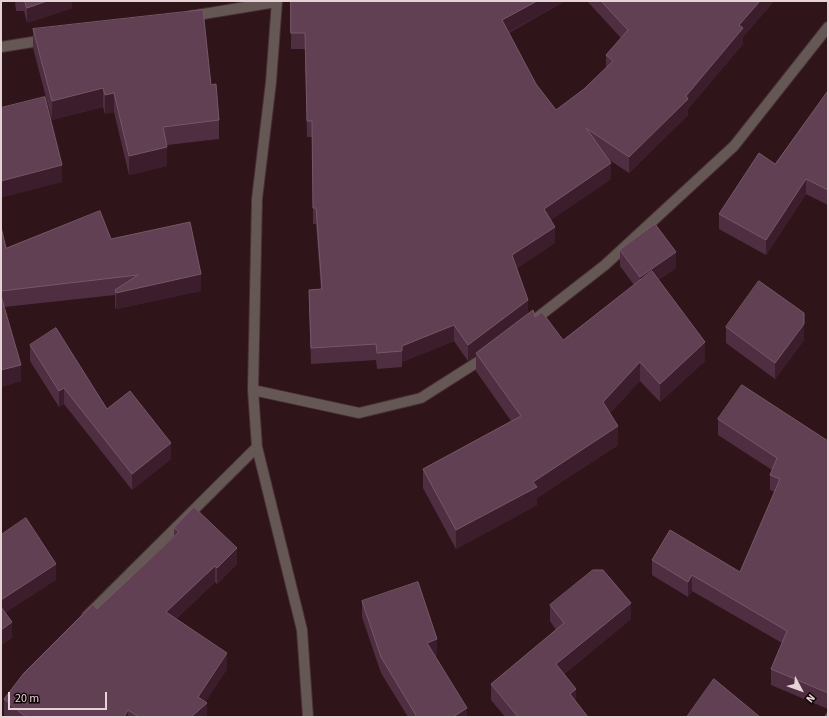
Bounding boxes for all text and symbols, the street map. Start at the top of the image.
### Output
north arrow [781,670,821,710]
scale bar [10,684,109,710]
text: 20 m [15,690,39,707]
text: N [802,691,819,706]

